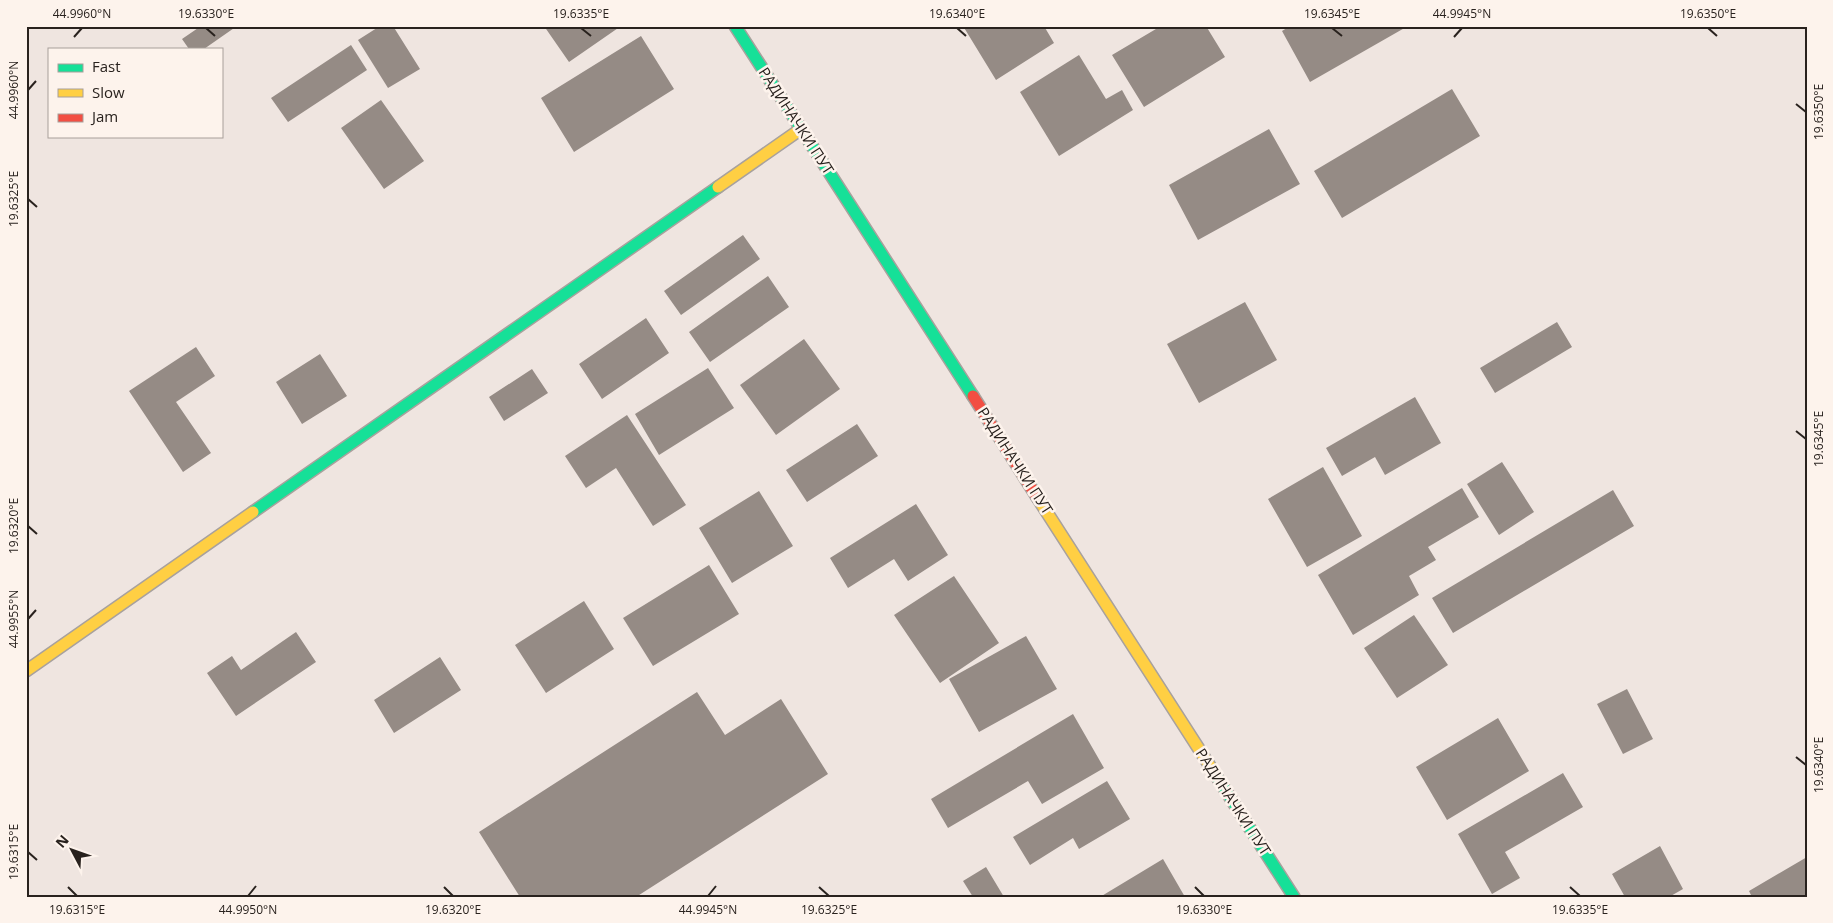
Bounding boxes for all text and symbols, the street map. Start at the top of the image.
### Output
text: 44.9960°N [53,5,111,22]
text: 19.6330°E [178,5,234,22]
text: 19.6335°E [553,5,609,22]
text: 19.6340°E [929,5,985,22]
text: 19.6345°E [1304,5,1360,22]
text: 44.9945°N [1433,5,1491,22]
text: 19.6350°E [1680,5,1736,22]
legend [48,48,222,138]
text: Fast [92,56,121,76]
text: 44.9960°N [5,61,22,119]
street label: РАДИНАЧКИ ПУТ [755,63,839,179]
text: Slow [92,82,125,102]
text: 19.6350°E [1810,84,1827,140]
text: Jam [90,106,118,126]
text: 19.6325°E [5,171,22,227]
street label: РАДИНАЧКИ ПУТ [974,403,1058,519]
text: 19.6345°E [1810,411,1827,467]
text: 19.6320°E [5,498,22,554]
text: 44.9955°N [5,590,22,648]
text: 19.6340°E [1810,737,1827,793]
street label: РАДИНАЧКИ ПУТ [1192,744,1276,860]
text: 19.6315°E [5,824,22,880]
north arrow [48,826,98,876]
text: N [51,831,73,852]
text: 19.6315°E [49,901,105,918]
text: 44.9950°N [219,901,277,918]
text: 19.6320°E [425,901,481,918]
text: 44.9945°N [679,901,737,918]
text: 19.6325°E [801,901,857,918]
text: 19.6330°E [1176,901,1232,918]
text: 19.6335°E [1552,901,1608,918]

